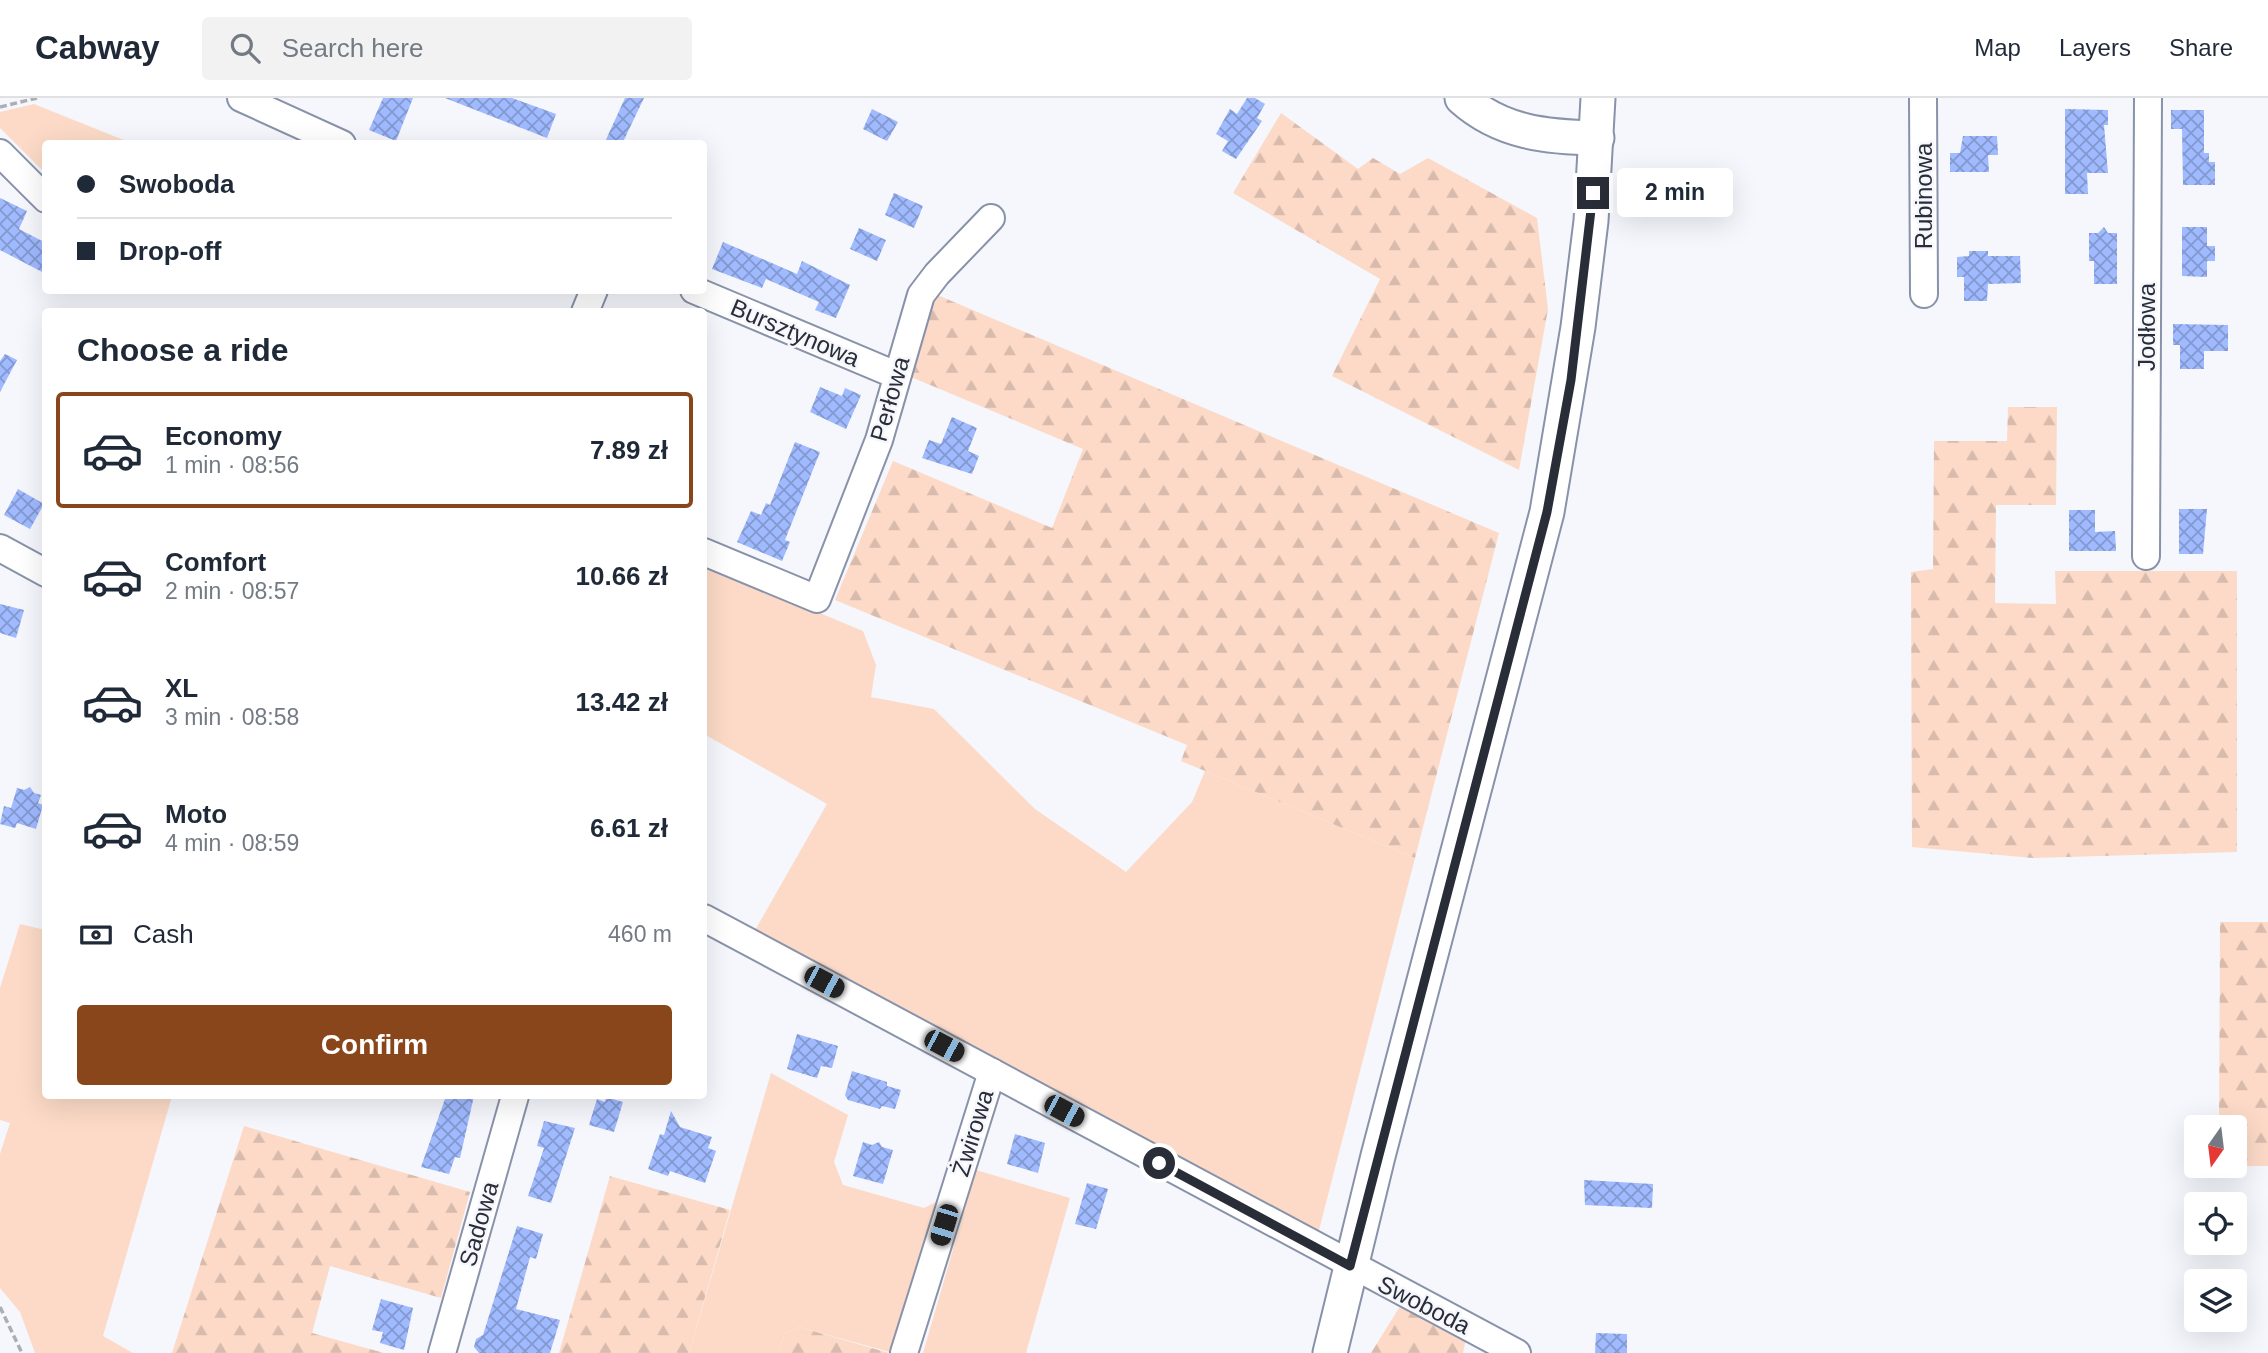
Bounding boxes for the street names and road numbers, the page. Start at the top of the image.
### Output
street label: Rubinowa [1910,142,1937,249]
street label: Jodłowa [2133,282,2160,371]
street label: Bursztynowa [727,293,864,372]
street label: Perłowa [865,353,915,444]
street label: Żwirowa [947,1086,999,1180]
street label: Sadowa [454,1178,504,1269]
street label: Swoboda [1374,1270,1476,1340]

